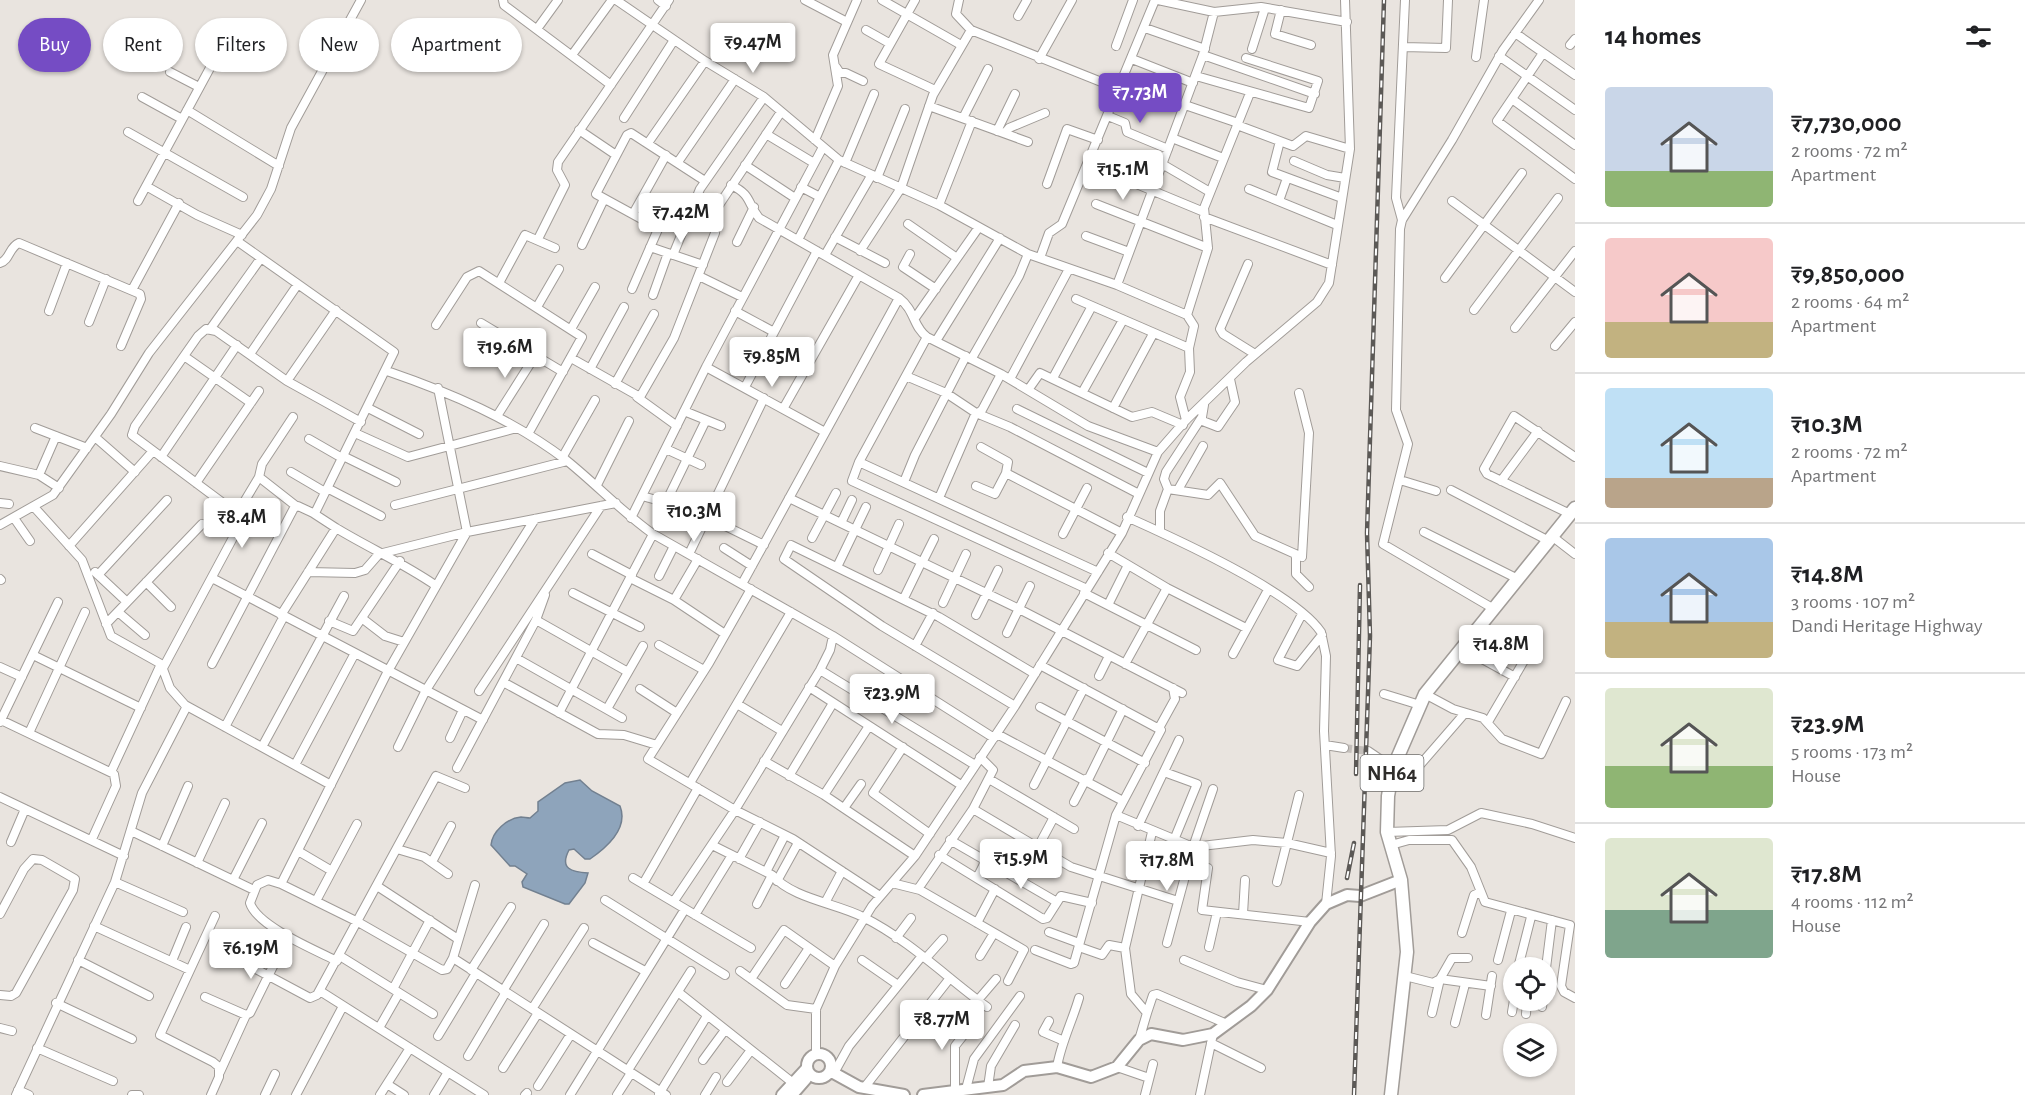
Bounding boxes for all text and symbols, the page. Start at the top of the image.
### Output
chip: Buy [18,18,91,72]
chip: Rent [103,18,183,72]
chip: Filters [195,18,287,72]
chip: New [299,18,379,72]
chip: Apartment [391,18,522,72]
icon: filters [1962,20,1995,53]
pin: ₹9.47M [704,23,802,74]
text: 14 homes [1605,23,1701,49]
text: ₹9.47M [724,32,782,52]
pin: ₹7.73M [1091,73,1189,124]
text: ₹7.73M [1113,82,1167,102]
text: ₹7,730,000 [1791,110,1902,136]
icon: home [1653,111,1725,183]
text: 2 rooms · 72 m² [1791,141,1908,161]
pin: ₹15.1M [1074,150,1172,201]
text: ₹15.1M [1097,159,1149,179]
text: Apartment [1791,165,1876,185]
pin: ₹7.42M [632,193,730,244]
text: ₹7.42M [652,202,710,222]
text: ₹9,850,000 [1791,261,1905,287]
icon: home [1653,262,1725,334]
text: 2 rooms · 64 m² [1791,292,1909,312]
text: Apartment [1791,316,1876,336]
pin: ₹19.6M [456,328,554,379]
text: ₹19.6M [477,337,533,357]
pin: ₹9.85M [723,337,821,388]
text: ₹9.85M [743,346,801,366]
text: ₹10.3M [1791,411,1863,437]
icon: home [1653,412,1725,484]
text: 2 rooms · 72 m² [1791,442,1908,462]
text: Apartment [1791,466,1876,486]
pin: ₹10.3M [645,492,743,543]
pin: ₹8.4M [200,498,284,549]
text: ₹10.3M [666,501,722,521]
text: ₹8.4M [218,507,266,527]
text: ₹14.8M [1791,561,1864,587]
icon: home [1653,562,1725,634]
text: 3 rooms · 107 m² [1791,592,1915,612]
text: Dandi Heritage Highway [1791,616,1982,636]
pin: ₹14.8M [1452,625,1550,676]
text: ₹14.8M [1473,634,1529,654]
pin: ₹23.9M [843,674,941,725]
text: ₹23.9M [864,683,920,703]
text: ₹23.9M [1791,711,1865,737]
icon: home [1653,712,1725,784]
text: 5 rooms · 173 m² [1791,742,1913,762]
road number: NH64 [1360,755,1424,791]
text: House [1791,766,1841,786]
pin: ₹15.9M [972,839,1070,890]
pin: ₹17.8M [1118,841,1216,892]
text: ₹15.9M [994,848,1048,868]
text: ₹17.8M [1140,850,1194,870]
text: ₹17.8M [1791,861,1862,887]
icon: home [1653,862,1725,934]
text: 4 rooms · 112 m² [1791,892,1914,912]
text: House [1791,916,1841,936]
pin: ₹6.19M [202,929,300,980]
text: ₹6.19M [223,938,279,958]
map controls [1503,957,1557,1077]
button: locate [1503,957,1557,1011]
pin: ₹8.77M [893,1000,991,1051]
text: ₹8.77M [914,1009,970,1029]
button: layers [1503,1023,1557,1077]

